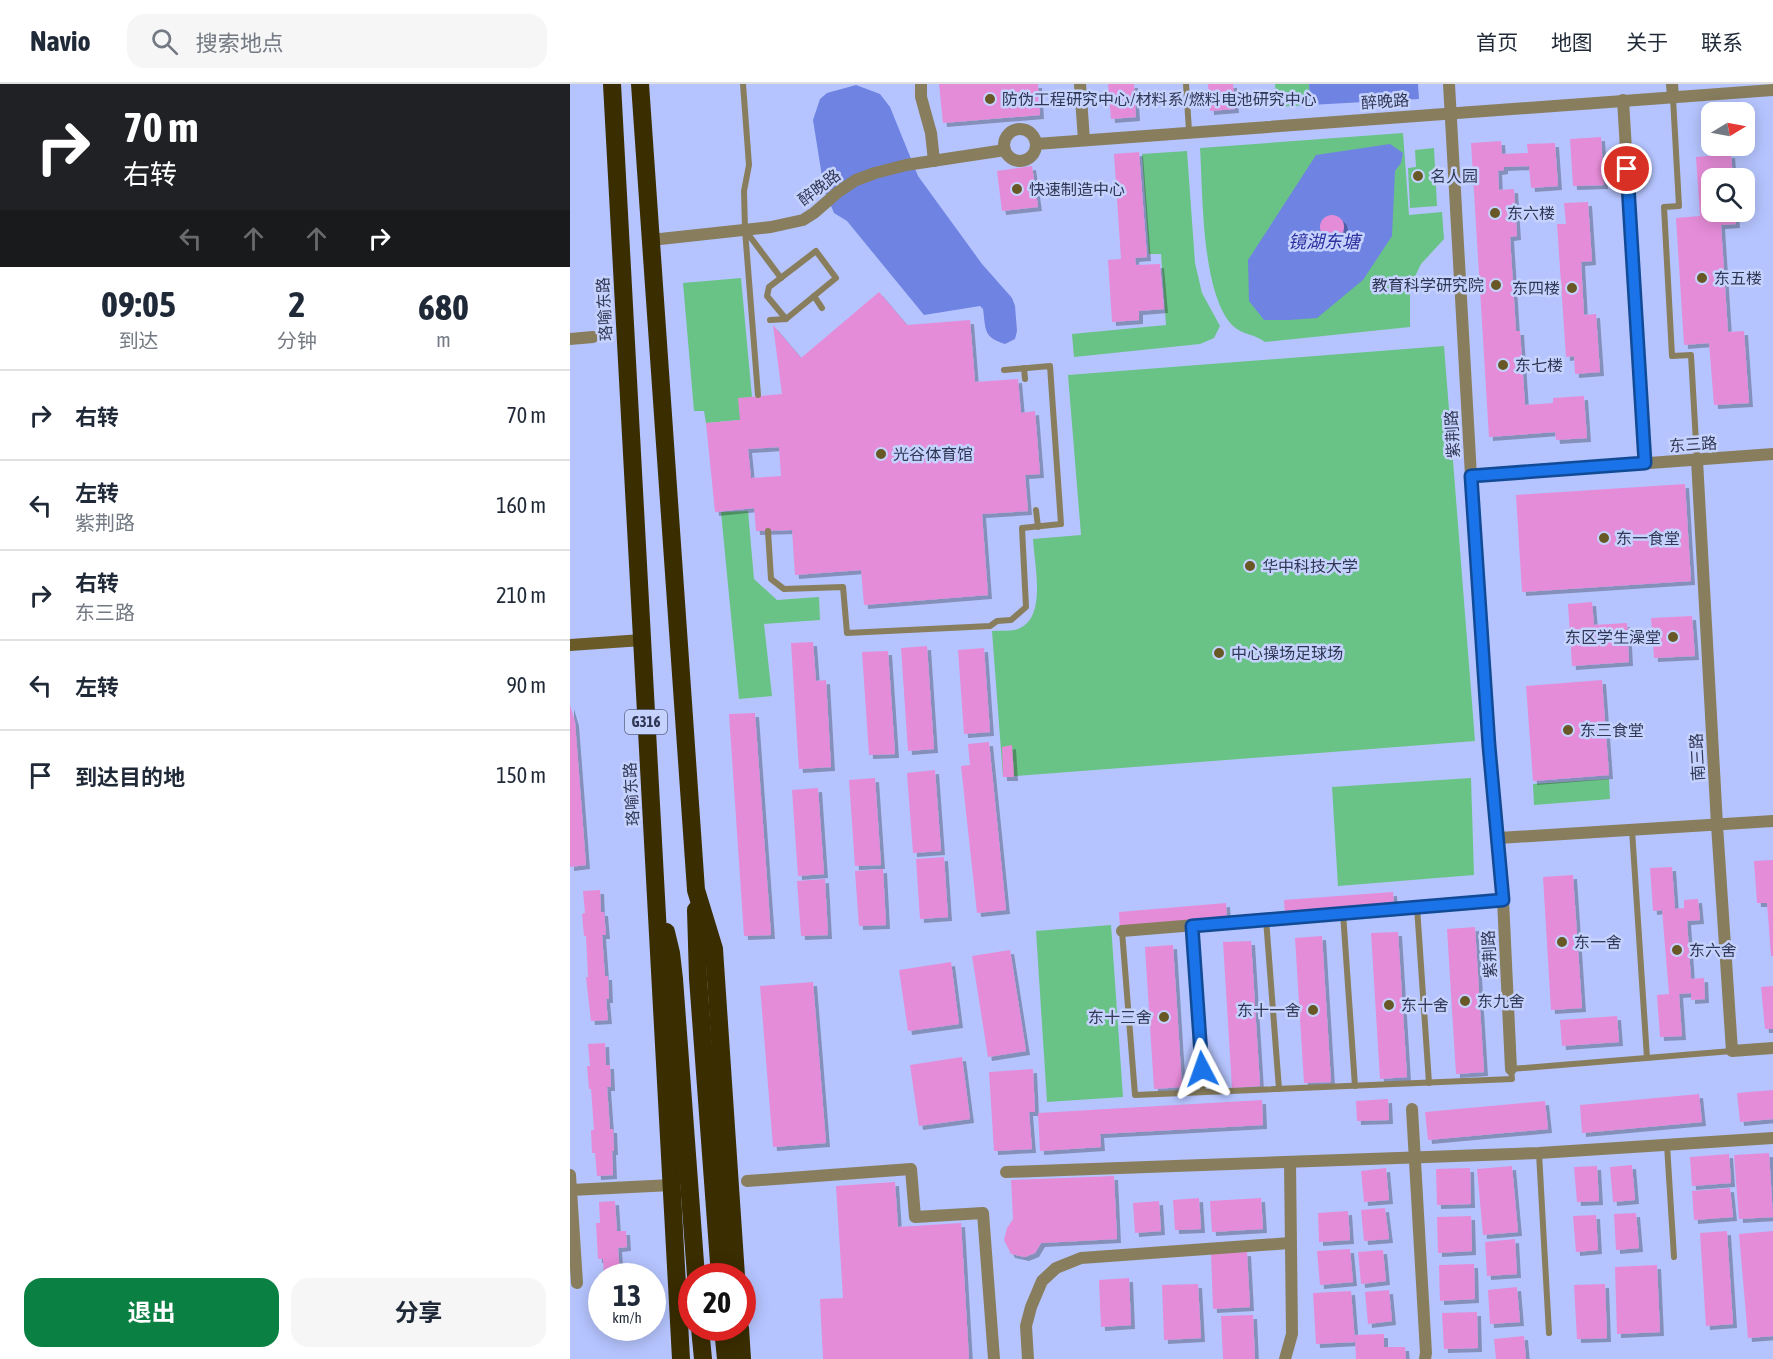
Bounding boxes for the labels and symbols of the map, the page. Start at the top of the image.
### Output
place label: 防伪工程研究中心/材料系/燃料电池研究中心 [1002,90,1317,108]
street label: 醉晚路 [1360,90,1410,112]
marker: 防伪工程研究中心/材料系/燃料电池研究中心 [983,92,997,106]
north arrow [1701,102,1755,156]
pin [1601,143,1652,194]
street label: 醉晚路 [794,165,844,209]
place label: 名人园 [1430,167,1478,185]
marker: 名人园 [1411,169,1425,183]
place label: 快速制造中心 [1029,180,1125,198]
marker: 快速制造中心 [1010,182,1024,196]
place label: 东六楼 [1507,204,1555,222]
marker: 东六楼 [1488,206,1502,220]
water label: 镜湖东塘 [1288,231,1363,252]
place label: 东五楼 [1714,269,1762,287]
marker: 东五楼 [1695,271,1709,285]
place label: 教育科学研究院 [1372,276,1484,294]
street label: 珞喻东路 [593,277,615,341]
marker: 教育科学研究院 [1489,278,1503,292]
place label: 东四楼 [1512,279,1560,297]
marker: 东四楼 [1565,281,1579,295]
place label: 东七楼 [1515,356,1563,374]
marker: 东七楼 [1496,358,1510,372]
street label: 紫荆路 [1442,410,1462,458]
street label: 东三路 [1668,433,1718,455]
place label: 光谷体育馆 [893,445,973,463]
marker: 光谷体育馆 [874,447,888,461]
place label: 东一食堂 [1616,529,1680,547]
marker: 东一食堂 [1597,531,1611,545]
place label: 华中科技大学 [1262,557,1358,575]
marker: 华中科技大学 [1243,559,1257,573]
place label: 东区学生澡堂 [1565,628,1661,646]
marker: 东区学生澡堂 [1666,630,1680,644]
place label: 中心操场足球场 [1231,644,1343,662]
marker: 中心操场足球场 [1212,646,1226,660]
road number: G316 [625,710,667,734]
place label: 东三食堂 [1580,721,1644,739]
marker: 东三食堂 [1561,723,1575,737]
street label: 南三路 [1687,733,1707,781]
street label: 珞喻东路 [620,762,642,826]
street label: 紫荆路 [1479,930,1499,978]
place label: 东一舍 [1574,933,1622,951]
marker: 东一舍 [1555,935,1569,949]
place label: 东六舍 [1689,941,1737,959]
marker: 东六舍 [1670,943,1684,957]
place label: 东九舍 [1477,992,1525,1010]
marker: 东九舍 [1458,994,1472,1008]
place label: 东十舍 [1401,996,1449,1014]
marker: 东十舍 [1382,998,1396,1012]
place label: 东十一舍 [1237,1001,1301,1019]
marker: 东十一舍 [1306,1003,1320,1017]
place label: 东十三舍 [1088,1008,1152,1026]
marker: 东十三舍 [1157,1010,1171,1024]
position arrow [1170,1037,1234,1101]
speed limit sign: 20 [678,1263,756,1341]

